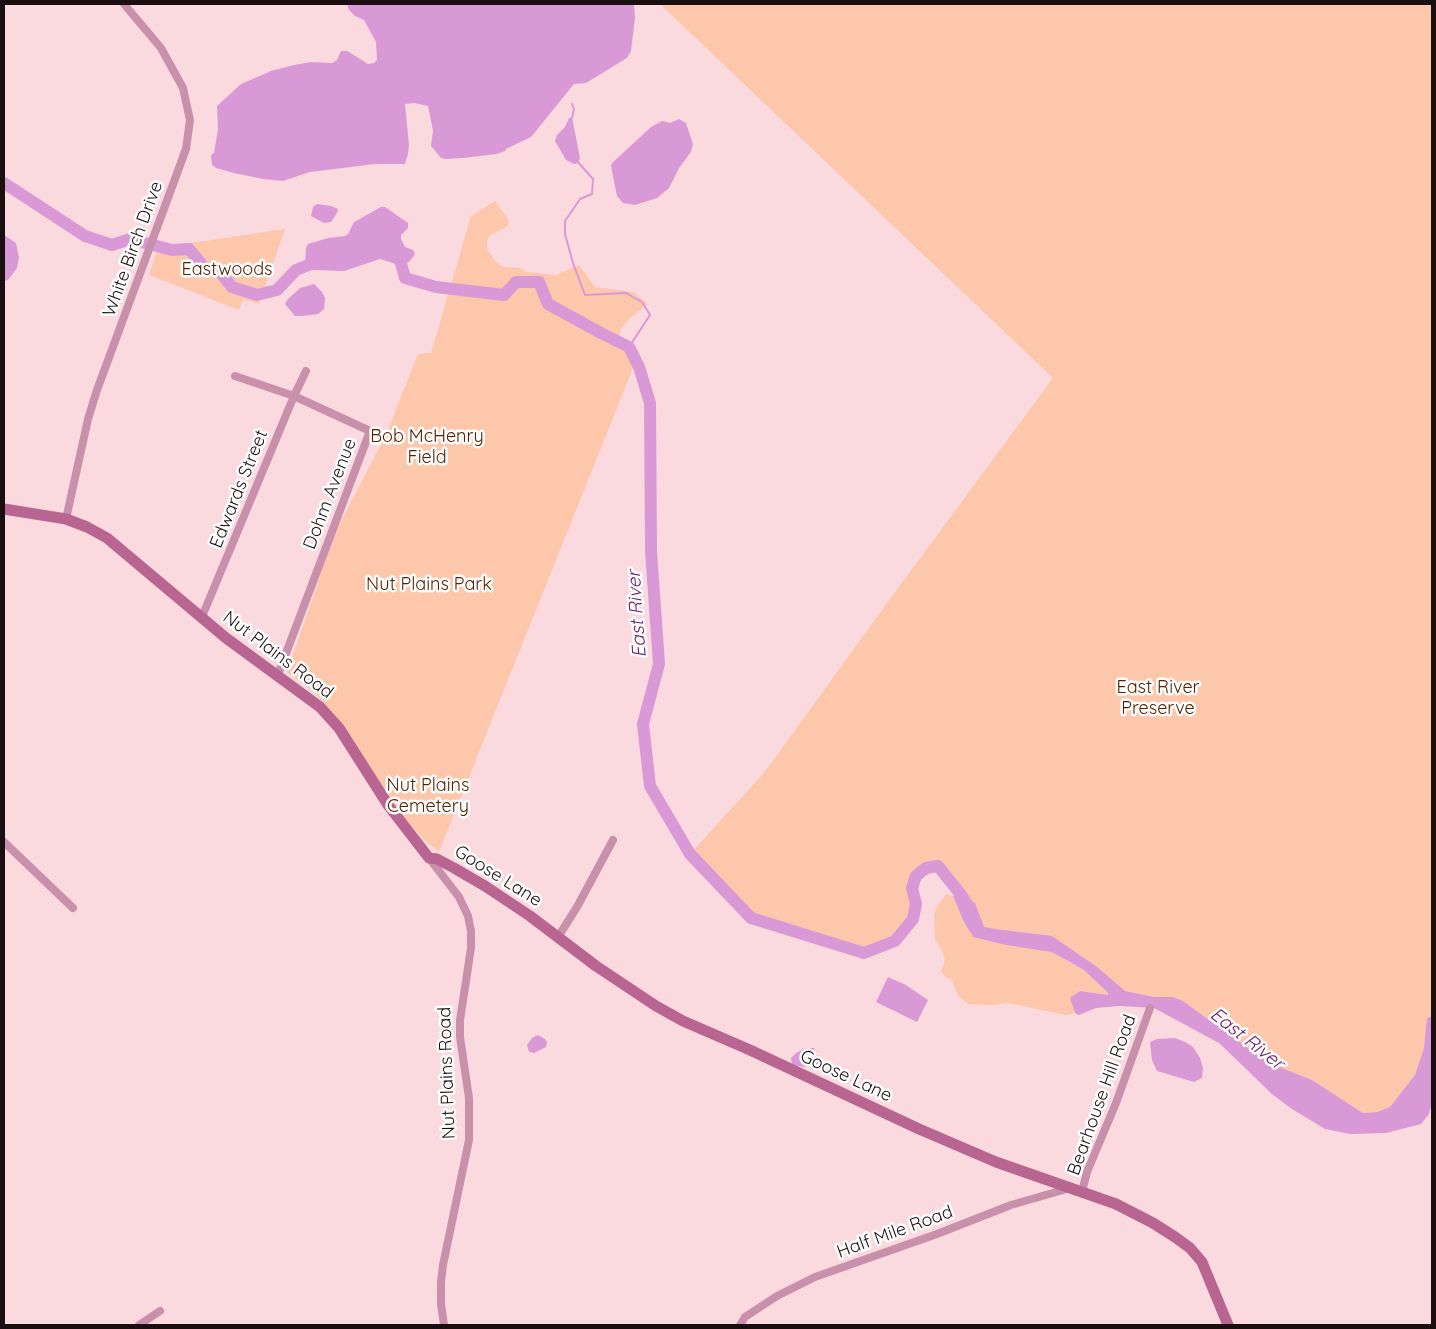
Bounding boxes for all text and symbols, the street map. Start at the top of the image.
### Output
street label: White Birch Drive [98,178,168,320]
park label: Eastwoods [181,259,273,281]
park label: Bob McHenry Field [370,426,484,468]
street label: Edwards Street [205,427,273,551]
street label: Dohm Avenue [299,435,361,553]
water label: East River [623,569,651,659]
park label: Nut Plains Park [366,574,492,596]
street label: Nut Plains Road [219,607,337,703]
park label: East River Preserve [1116,677,1200,720]
park label: Nut Plains Cemetery [387,775,469,818]
street label: Goose Lane [450,841,546,911]
water label: East River [1205,1003,1289,1075]
street label: Nut Plains Road [434,1006,460,1140]
street label: Bearhouse Hill Road [1063,1012,1141,1178]
street label: Goose Lane [797,1045,895,1107]
street label: Half Mile Road [834,1201,956,1263]

